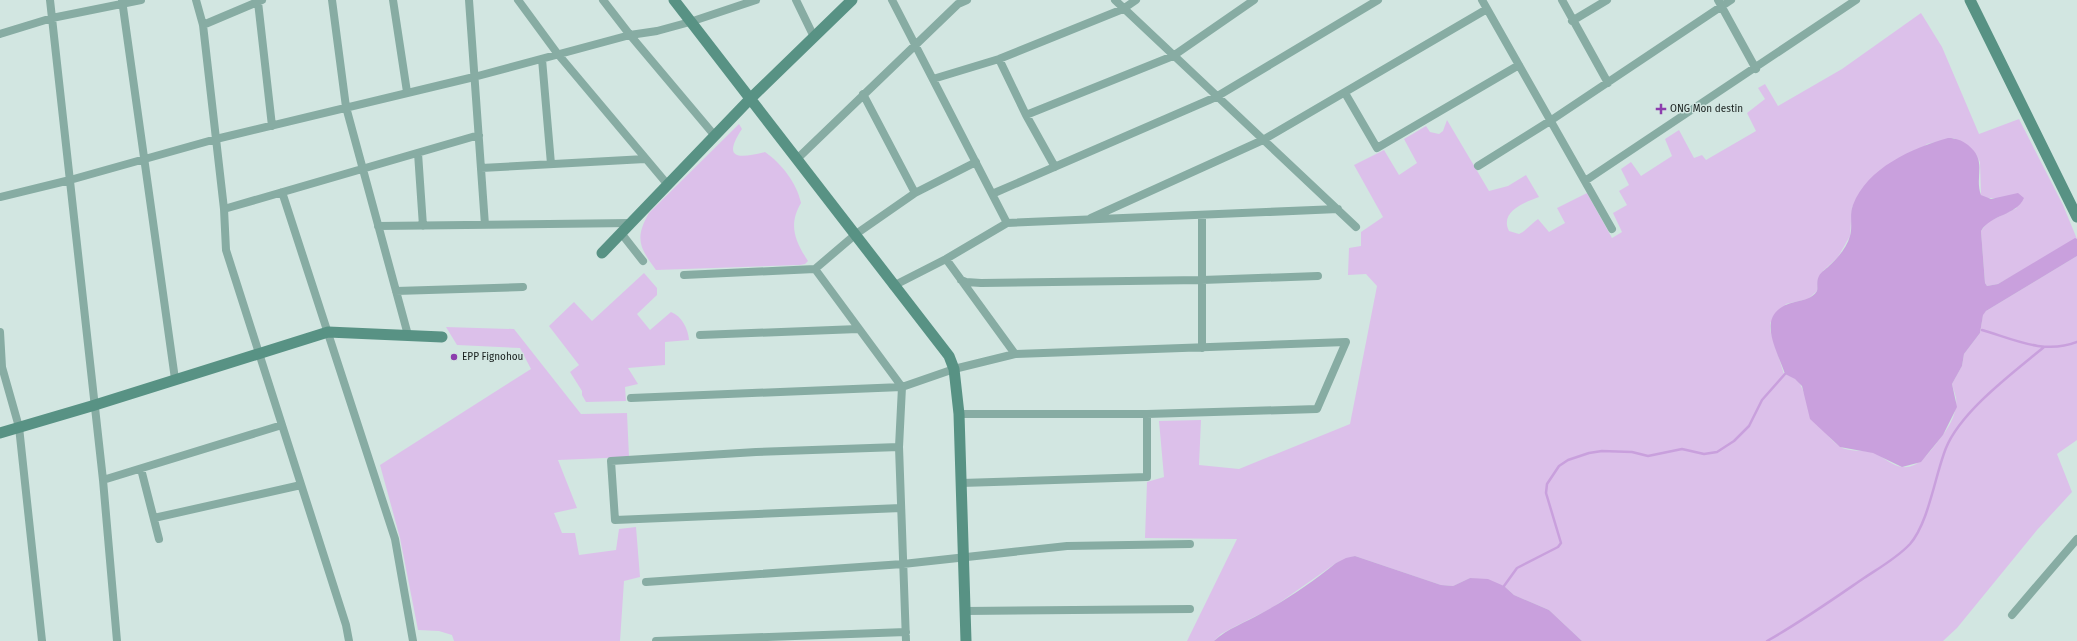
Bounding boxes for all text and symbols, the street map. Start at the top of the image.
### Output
marker: ONG Mon destin [1655,103,1667,115]
place label: ONG Mon destin [1670,103,1743,115]
place label: EPP Fignohou [462,351,523,363]
marker: EPP Fignohou [449,352,459,362]

